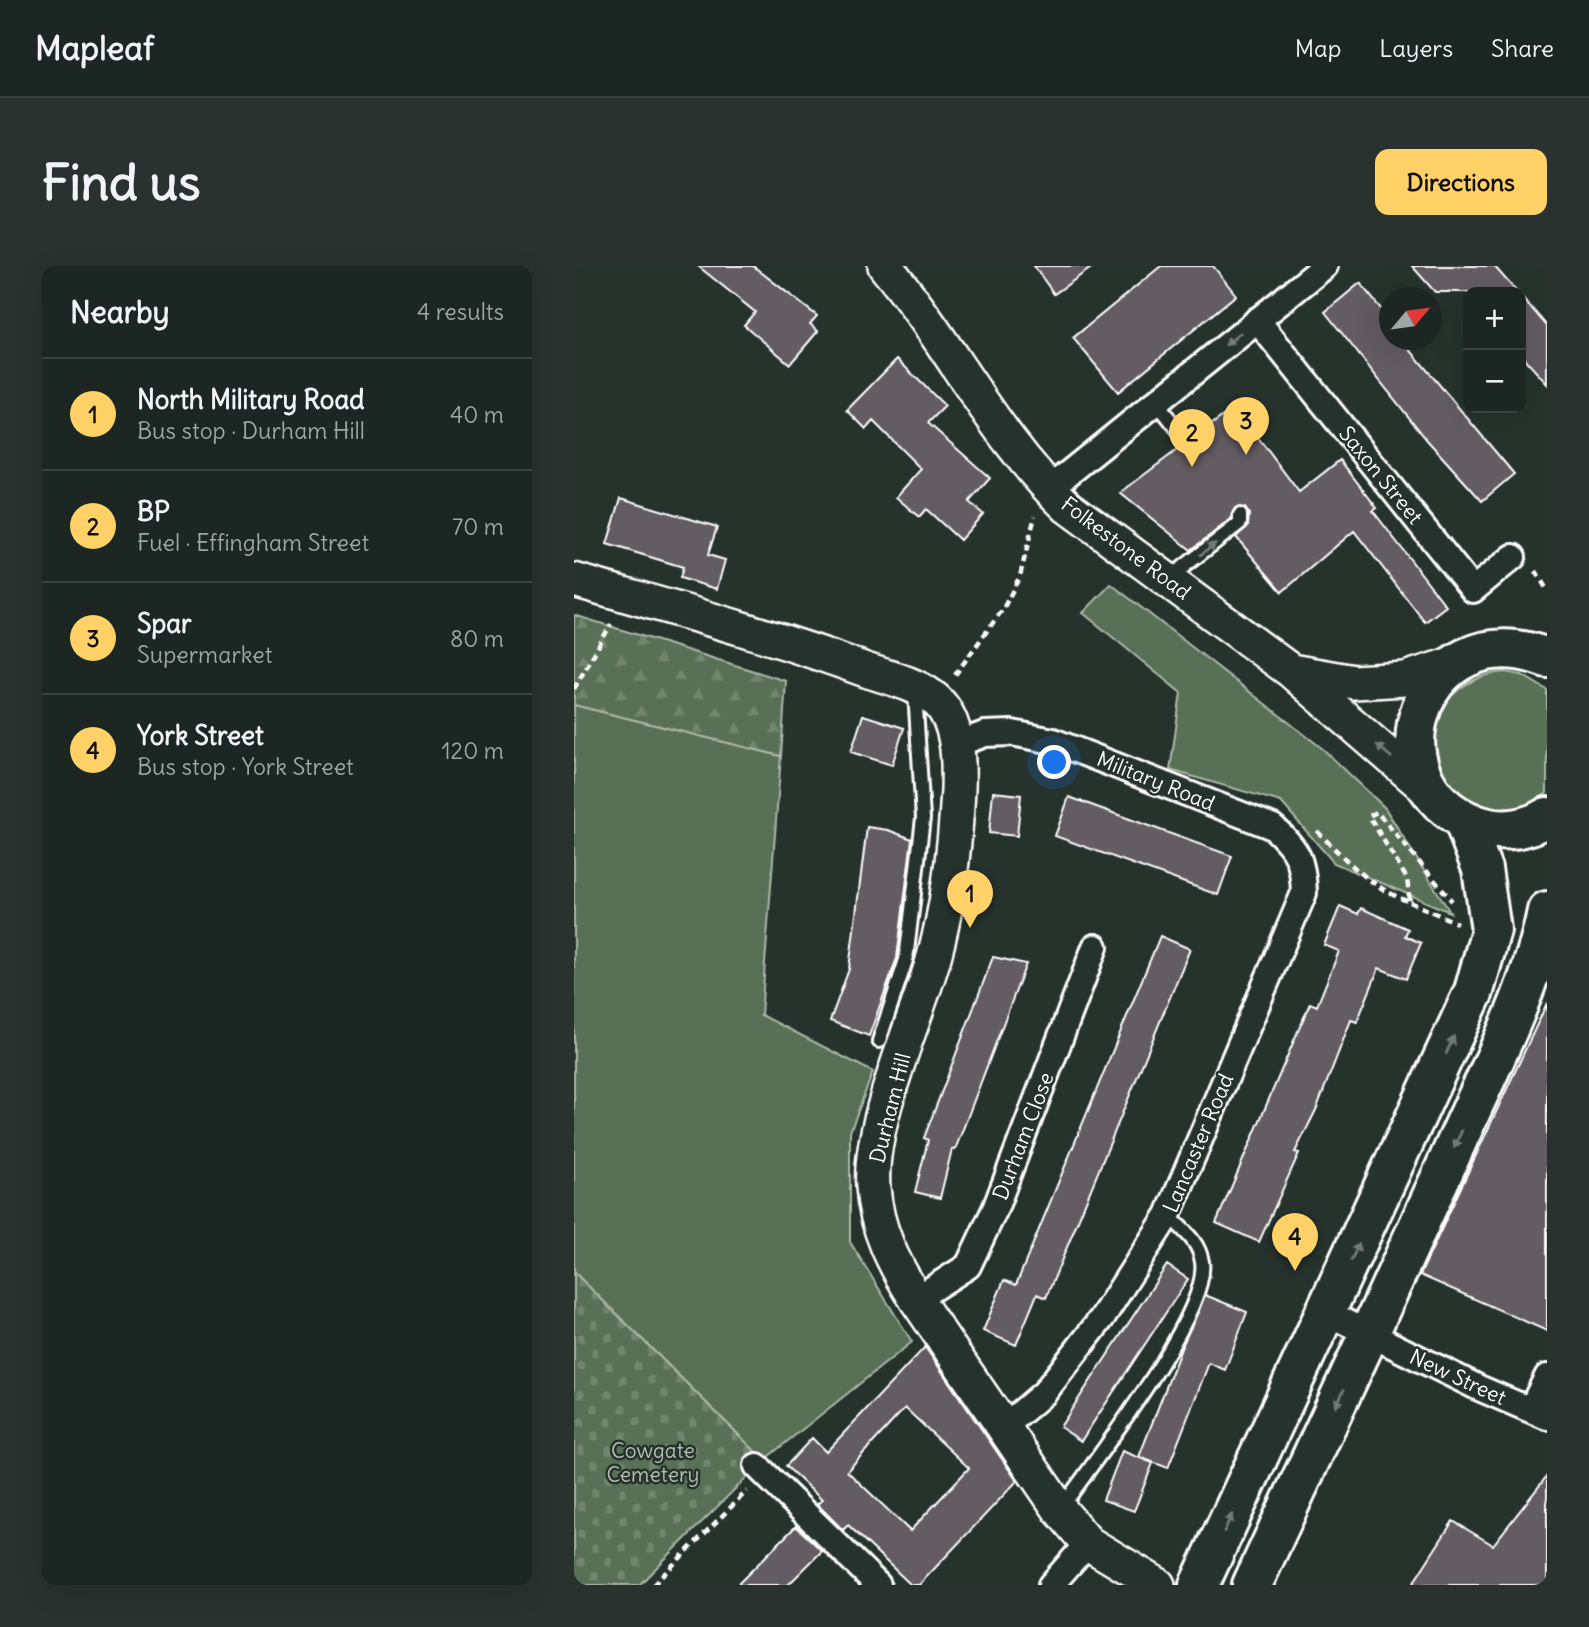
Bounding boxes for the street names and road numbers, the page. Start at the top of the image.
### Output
street label: Saxon Street [1333,420,1429,530]
street label: Folkestone Road [1056,490,1196,606]
street label: Military Road [1093,745,1219,817]
street label: Durham Hill [863,1050,917,1166]
street label: Durham Close [986,1068,1060,1204]
street label: Lancaster Road [1157,1069,1239,1217]
street label: New Street [1406,1343,1510,1411]

